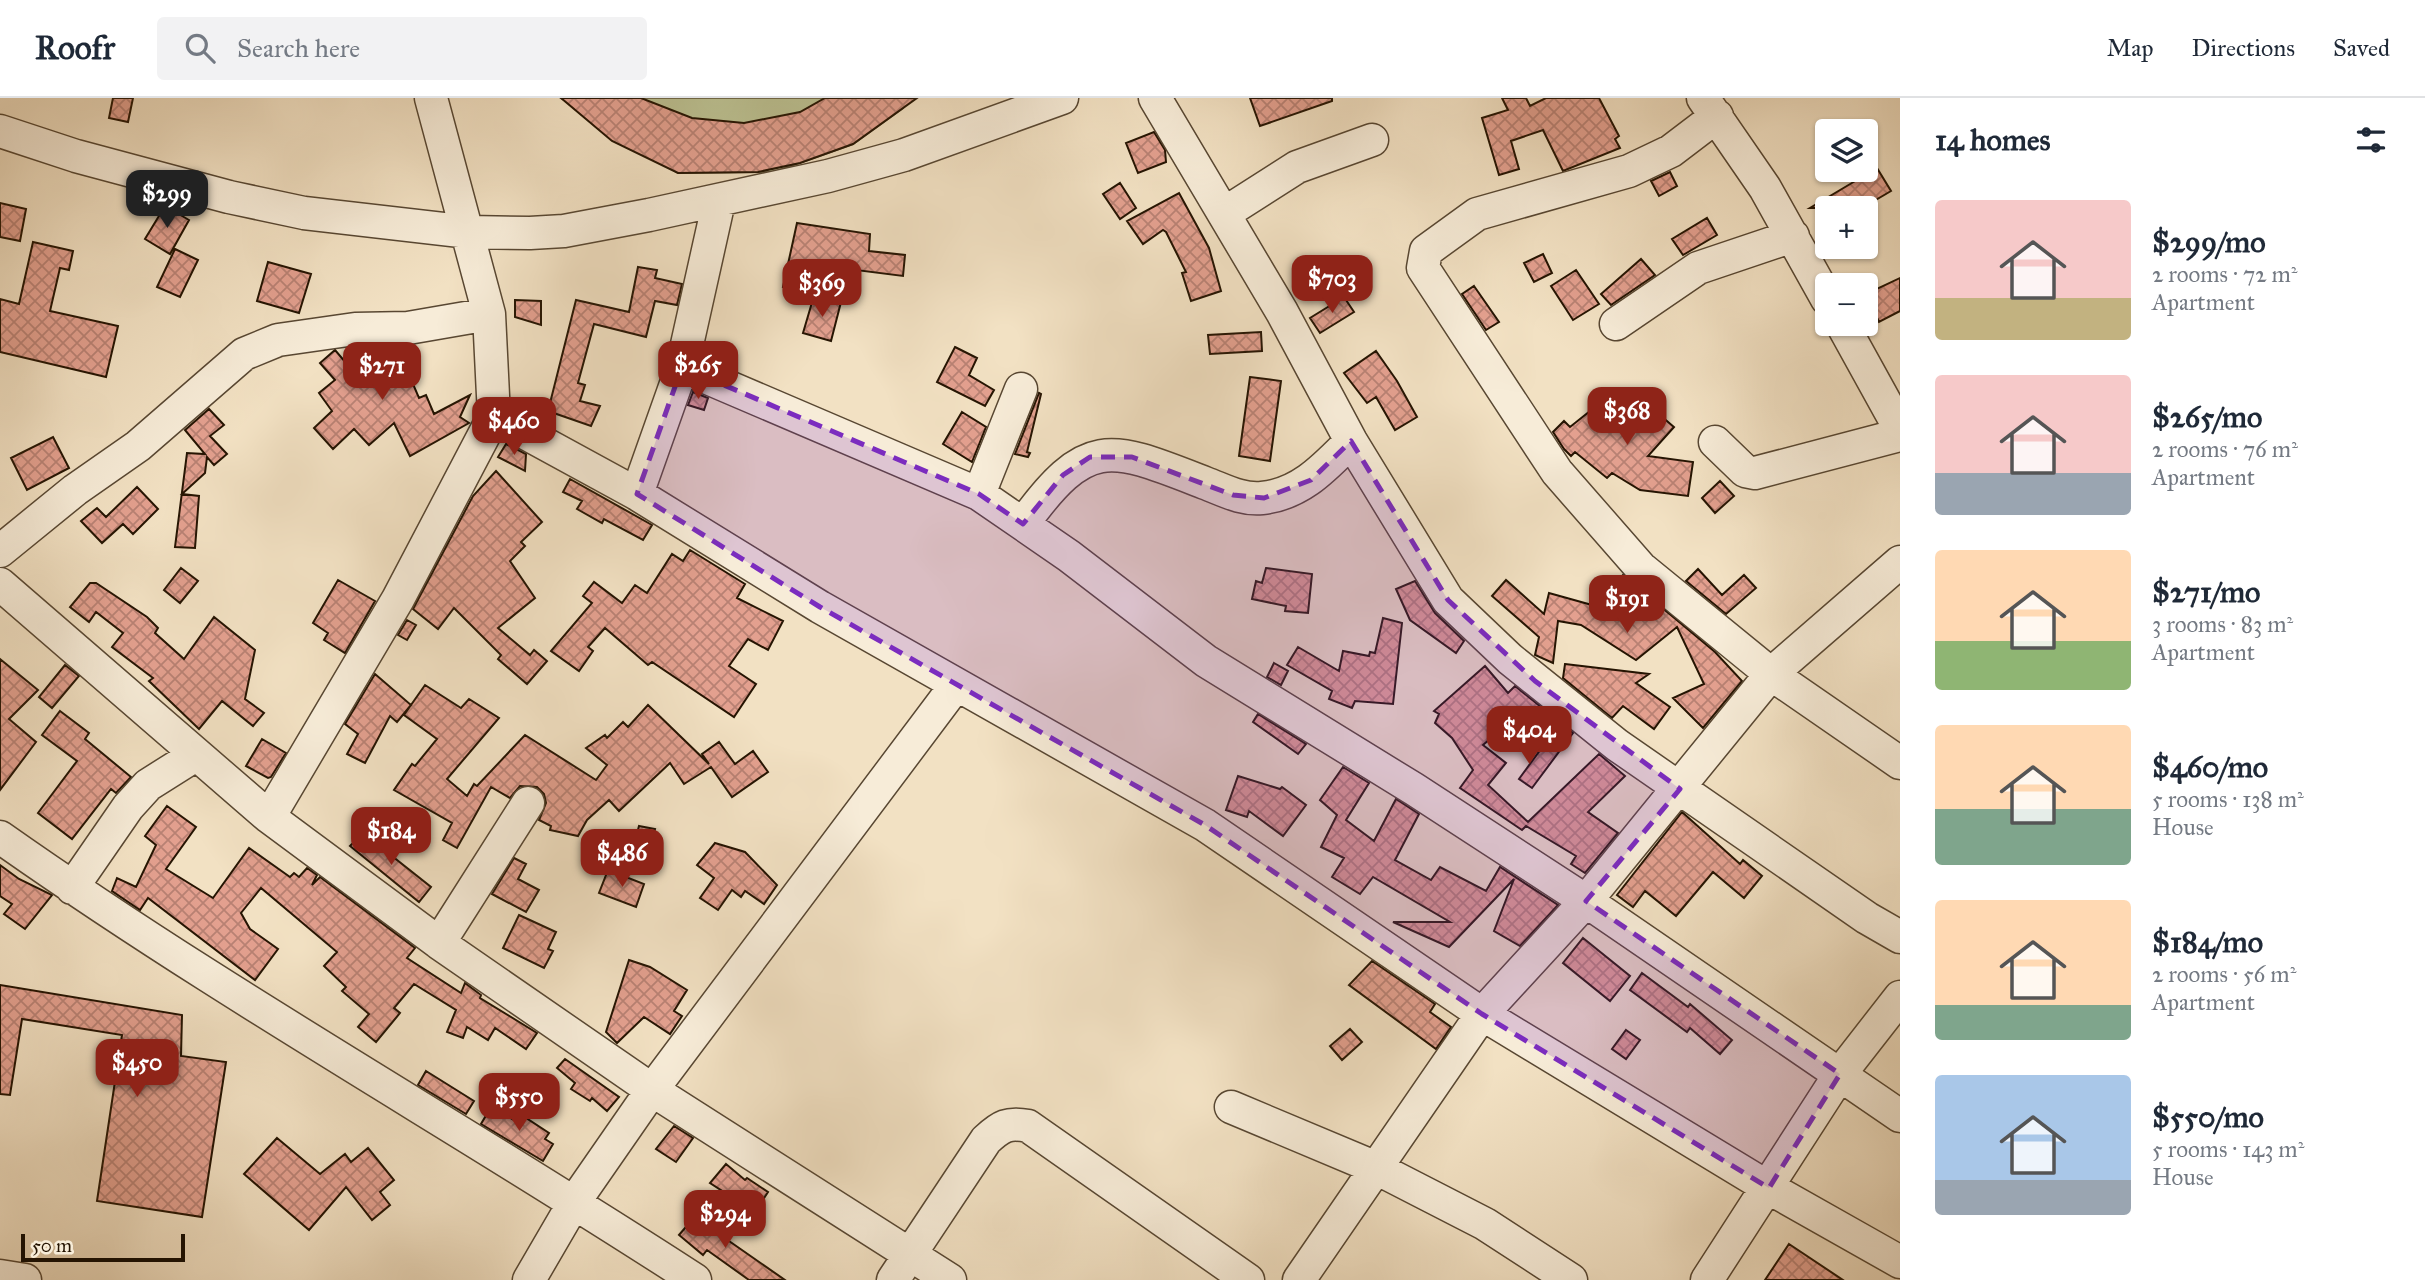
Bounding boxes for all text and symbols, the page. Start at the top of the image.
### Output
search box [157,17,647,80]
text: Roofr [35,28,115,68]
icon: search [181,29,219,67]
text: Search here [237,32,360,64]
text: Map [2107,33,2154,63]
text: Directions [2192,33,2295,63]
text: Saved [2333,33,2390,63]
map controls [1815,119,1878,336]
button: layers [1815,119,1878,182]
icon: filters [2352,121,2390,159]
text: 14 homes [1935,122,2050,158]
pin: $299 [126,170,208,230]
text: $299 [142,179,192,207]
button: + [1815,196,1878,259]
text: $299/mo [2152,224,2266,260]
icon: home [1991,228,2075,312]
pin: $703 [1291,256,1373,315]
pin: $369 [781,260,863,319]
text: 2 rooms · 72 m² [2152,260,2297,288]
text: $703 [1308,264,1356,292]
text: $369 [798,268,846,296]
button: − [1815,273,1878,336]
text: Apartment [2152,288,2255,316]
pin: $271 [341,342,423,402]
pin: $265 [657,342,739,401]
text: $265 [674,350,722,378]
text: $271 [359,351,405,379]
pin: $368 [1586,388,1668,447]
text: $368 [1603,396,1651,424]
pin: $460 [473,398,555,457]
text: $265/mo [2152,399,2262,435]
icon: home [1991,403,2075,487]
text: $460 [488,406,540,434]
text: 2 rooms · 76 m² [2152,435,2298,463]
text: Apartment [2152,463,2255,491]
text: $271/mo [2152,574,2260,610]
pin: $191 [1586,575,1668,635]
icon: home [1991,578,2075,662]
text: $191 [1605,584,1649,612]
text: 3 rooms · 83 m² [2152,610,2293,638]
text: Apartment [2152,638,2255,666]
pin: $404 [1488,706,1570,766]
text: $404 [1503,715,1555,743]
text: $460/mo [2152,749,2268,785]
icon: home [1991,753,2075,837]
text: 5 rooms · 138 m² [2152,785,2304,813]
pin: $184 [350,808,432,867]
text: House [2152,813,2214,841]
text: $184 [367,816,415,844]
pin: $486 [581,830,663,889]
text: $486 [597,838,647,866]
text: $184/mo [2152,924,2263,960]
icon: home [1991,928,2075,1012]
text: 2 rooms · 56 m² [2152,960,2296,988]
text: Apartment [2152,988,2255,1016]
pin: $450 [96,1040,178,1099]
text: $450 [112,1048,162,1076]
pin: $550 [478,1074,560,1133]
text: $550 [495,1082,543,1110]
text: $550/mo [2152,1099,2264,1135]
icon: home [1991,1103,2075,1187]
text: 5 rooms · 143 m² [2152,1135,2304,1163]
text: House [2152,1163,2214,1191]
pin: $294 [684,1190,766,1250]
text: $294 [700,1199,750,1227]
scale bar [21,1231,186,1263]
text: 50 m [32,1234,72,1257]

